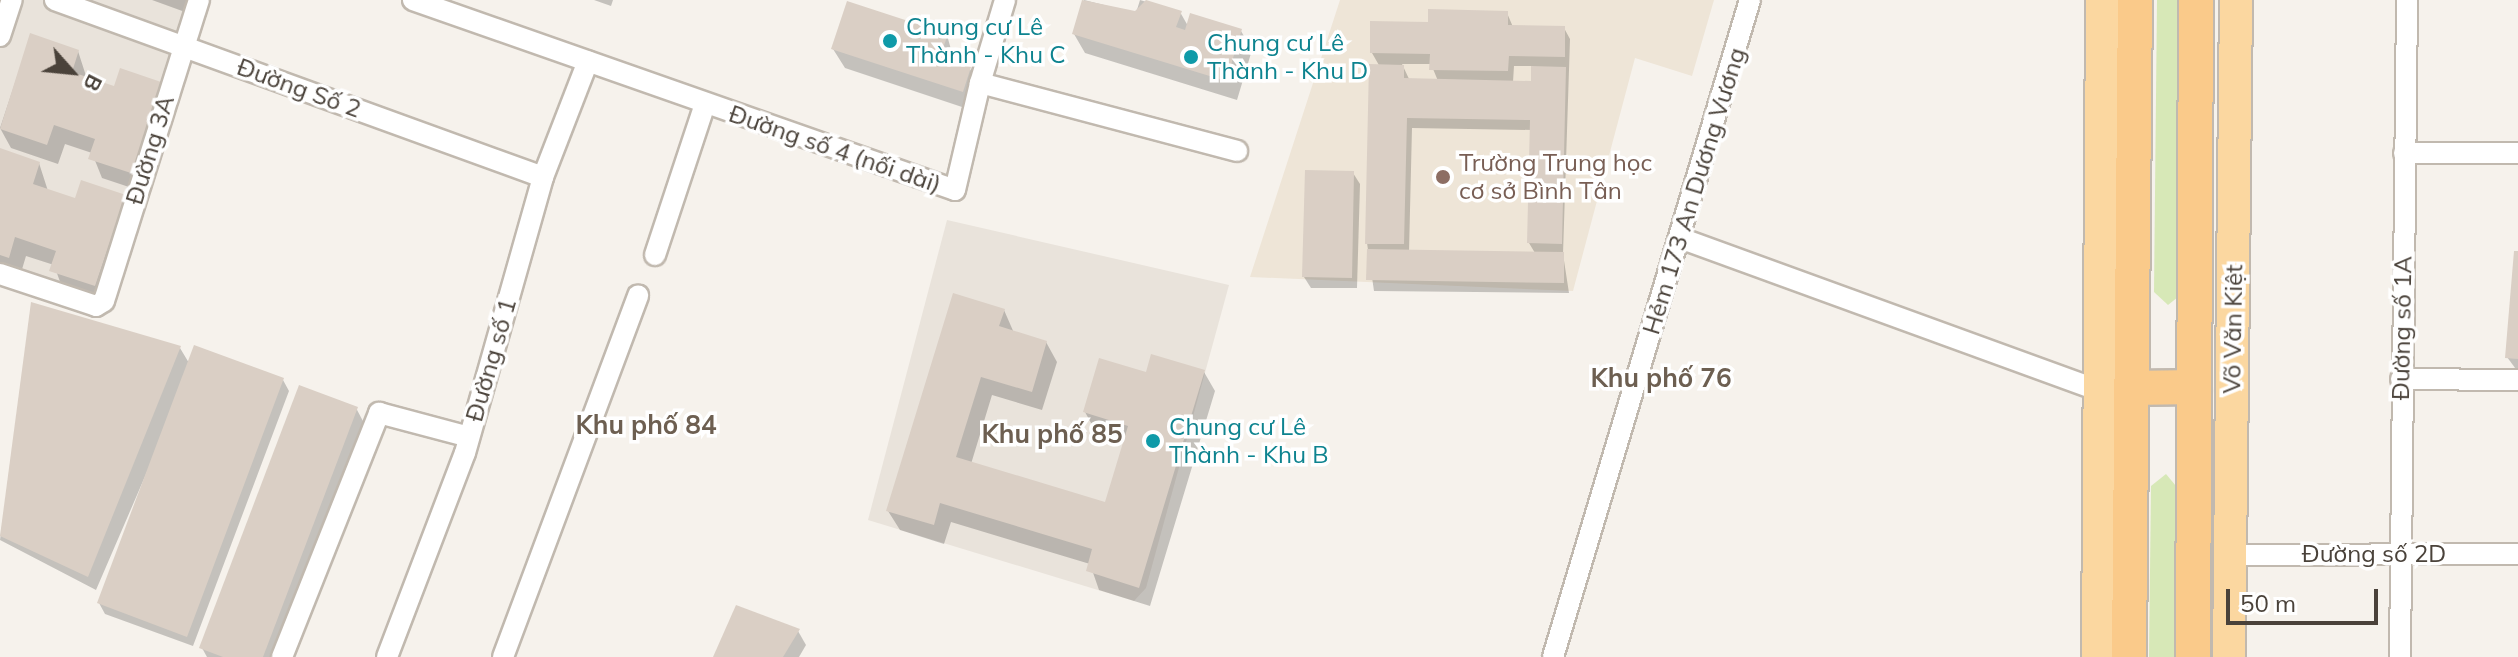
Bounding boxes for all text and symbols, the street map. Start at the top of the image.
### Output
place label: Chung cư Lê Thành - Khu C [906,13,1066,69]
place label: Chung cư Lê Thành - Khu D [1207,29,1368,85]
north arrow [32,32,112,112]
marker: Chung cư Lê Thành - Khu C [881,32,899,50]
street label: Hẻm 173 An Dương Vương [1637,44,1751,338]
marker: Chung cư Lê Thành - Khu D [1182,48,1200,66]
street label: Đường Số 2 [233,52,365,124]
text: B [77,70,109,96]
street label: Đường 3A [120,92,180,208]
street label: Đường số 4 (nối dài) [725,99,945,199]
place label: Trường Trung học cơ sở Bình Tân [1459,149,1652,205]
marker: Trường Trung học cơ sở Bình Tân [1434,168,1452,186]
street label: Đường số 1A [2386,256,2418,400]
street label: Võ Văn Kiệt [2217,264,2249,394]
street label: Đường số 1 [460,295,522,425]
district label: Khu phố 76 [1590,362,1732,394]
district label: Khu phố 84 [575,409,717,441]
place label: Chung cư Lê Thành - Khu B [1169,413,1329,469]
district label: Khu phố 85 [981,418,1123,450]
marker: Chung cư Lê Thành - Khu B [1144,432,1162,450]
street label: Đường số 2D [2302,540,2446,568]
scale bar [2230,573,2382,623]
text: 50 m [2240,588,2296,618]

